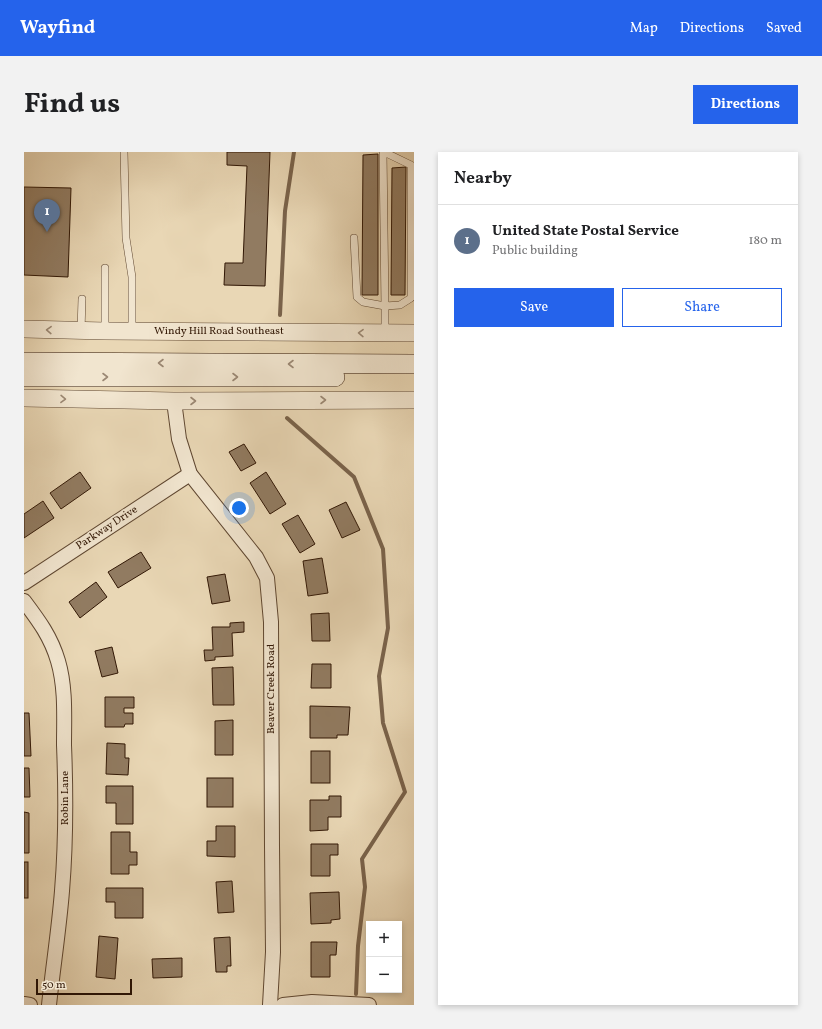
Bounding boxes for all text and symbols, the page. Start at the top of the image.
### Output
text: Wayfind [20,15,95,41]
text: Map [630,19,658,38]
text: Directions [680,19,744,38]
text: Saved [766,19,802,38]
text: Find us [24,85,120,124]
button: Directions [693,85,798,124]
text: Nearby [454,167,512,190]
pin: 1 [34,199,60,232]
text: United State Postal Service [492,221,679,242]
text: 1 [464,232,470,250]
text: 180 m [748,232,782,250]
text: Public building [492,242,578,260]
button: Save [454,288,614,327]
button: Share [622,288,782,327]
street label: Windy Hill Road Southeast [154,324,284,339]
one-way arrow [46,325,52,334]
one-way arrow [358,329,364,337]
one-way arrow [158,359,164,367]
one-way arrow [288,360,294,368]
one-way arrow [102,373,108,381]
one-way arrow [232,373,238,381]
one-way arrow [60,394,66,403]
one-way arrow [320,396,326,404]
one-way arrow [190,397,196,405]
your location [229,498,249,518]
street label: Parkway Drive [73,502,141,554]
street label: Beaver Creek Road [264,644,279,734]
street label: Robin Lane [58,771,73,825]
map controls [366,921,402,993]
button: + [366,921,402,957]
button: − [366,957,402,993]
scale bar [36,977,132,996]
text: 50 m [42,978,66,993]

